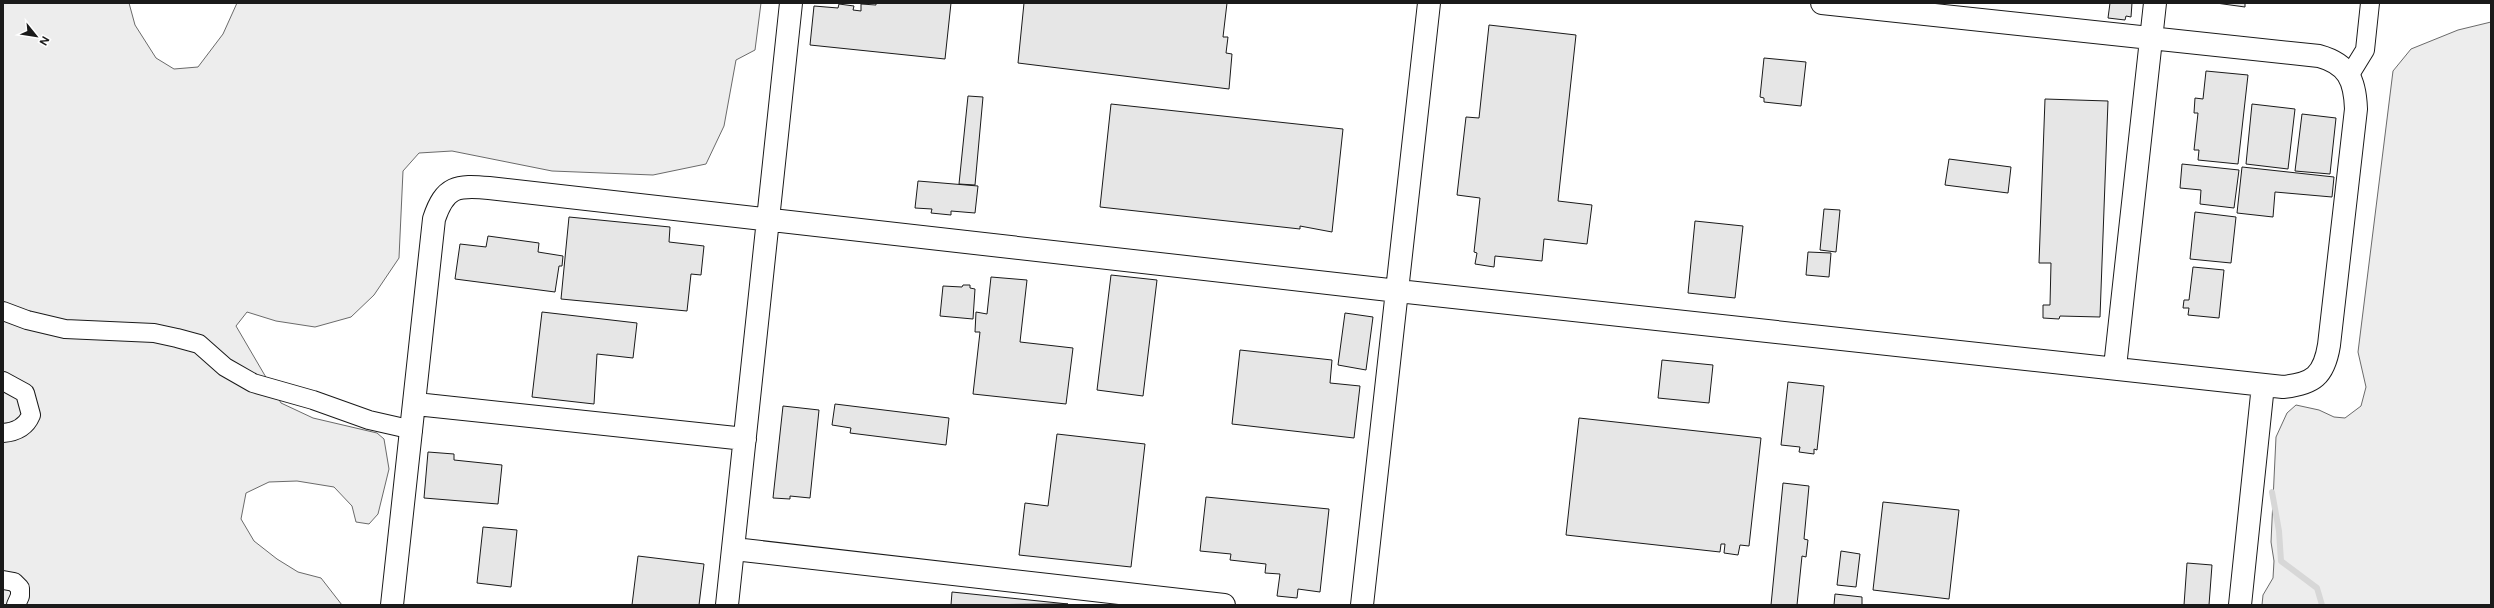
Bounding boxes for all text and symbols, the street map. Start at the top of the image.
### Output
north arrow [16,16,56,56]
text: N [36,34,52,48]

